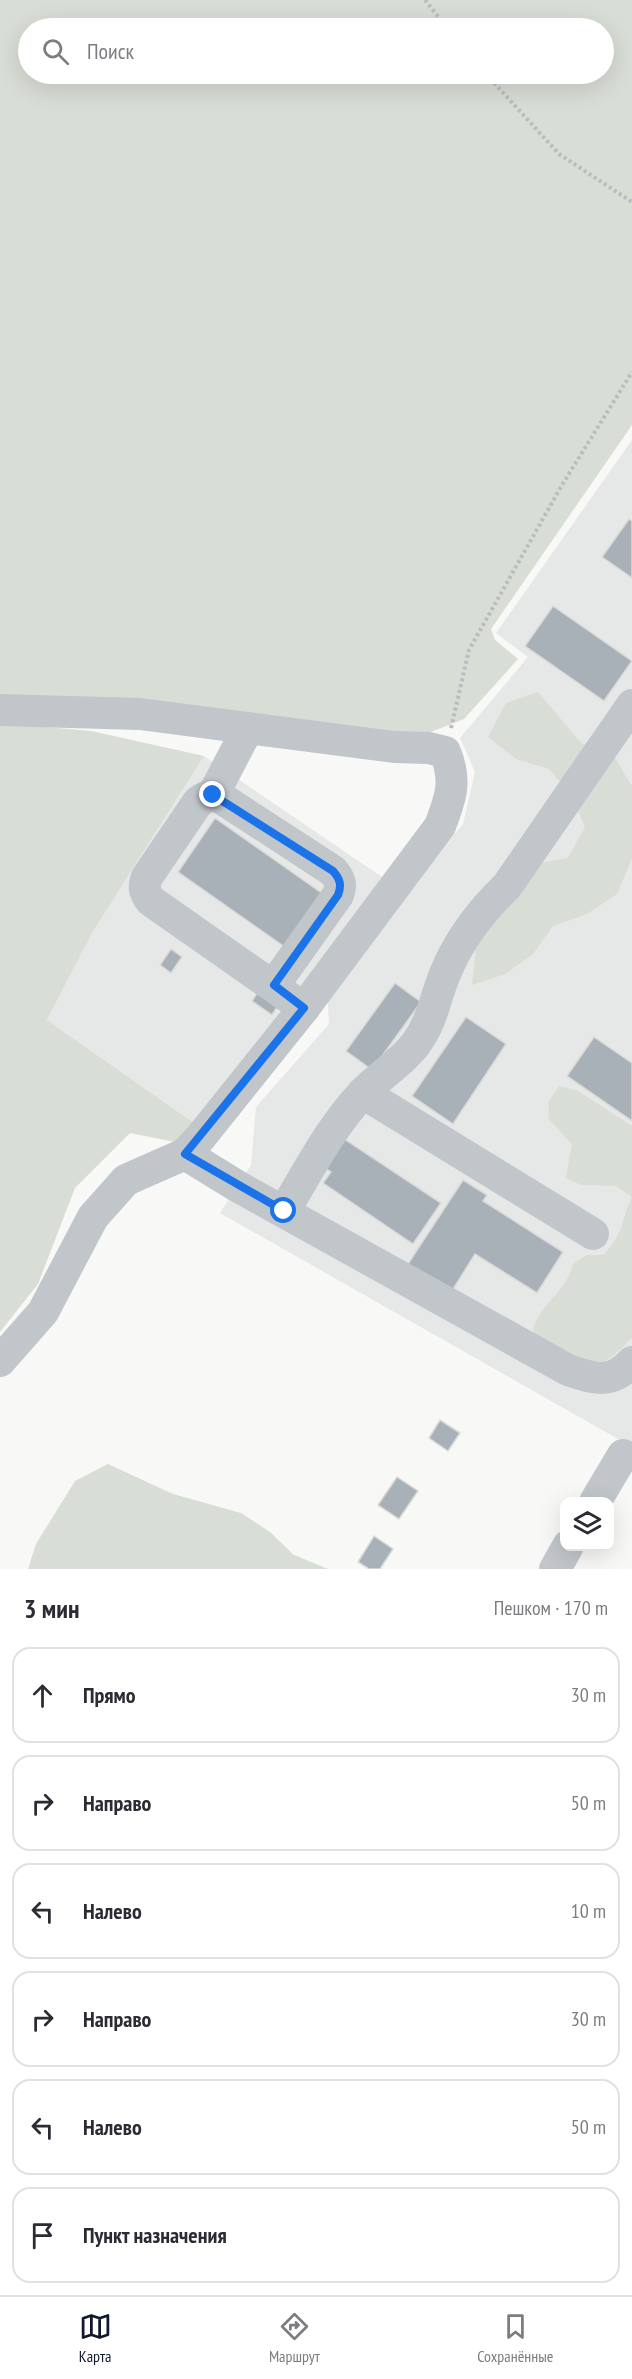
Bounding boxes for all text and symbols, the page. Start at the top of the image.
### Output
search box [18,18,614,84]
icon: search [39,35,72,68]
text: Поиск [87,37,134,65]
route end [199,781,225,807]
route start [270,1197,296,1223]
map controls [560,1497,614,1551]
button: layers [560,1497,614,1551]
text: 3 мин [24,1592,79,1625]
text: Пешком · 170 m [494,1595,608,1621]
icon: ahead [26,1679,59,1712]
text: Прямо [83,1681,136,1709]
text: 30 m [571,1682,606,1708]
icon: right [26,1787,59,1820]
text: Направо [83,1789,151,1817]
text: 50 m [571,1790,606,1816]
icon: left [26,1895,59,1928]
text: Налево [83,1897,142,1925]
text: 10 m [571,1898,606,1924]
icon: right [26,2003,59,2036]
text: Направо [83,2005,151,2033]
text: 30 m [571,2006,606,2032]
icon: left [26,2111,59,2144]
text: Налево [83,2113,142,2141]
text: 50 m [571,2114,606,2140]
icon: arrive [26,2219,59,2252]
text: Пункт назначения [83,2221,227,2249]
tab: Карта [79,2310,112,2366]
tab: Маршрут [269,2310,320,2366]
tab: Сохранённые [477,2310,553,2366]

